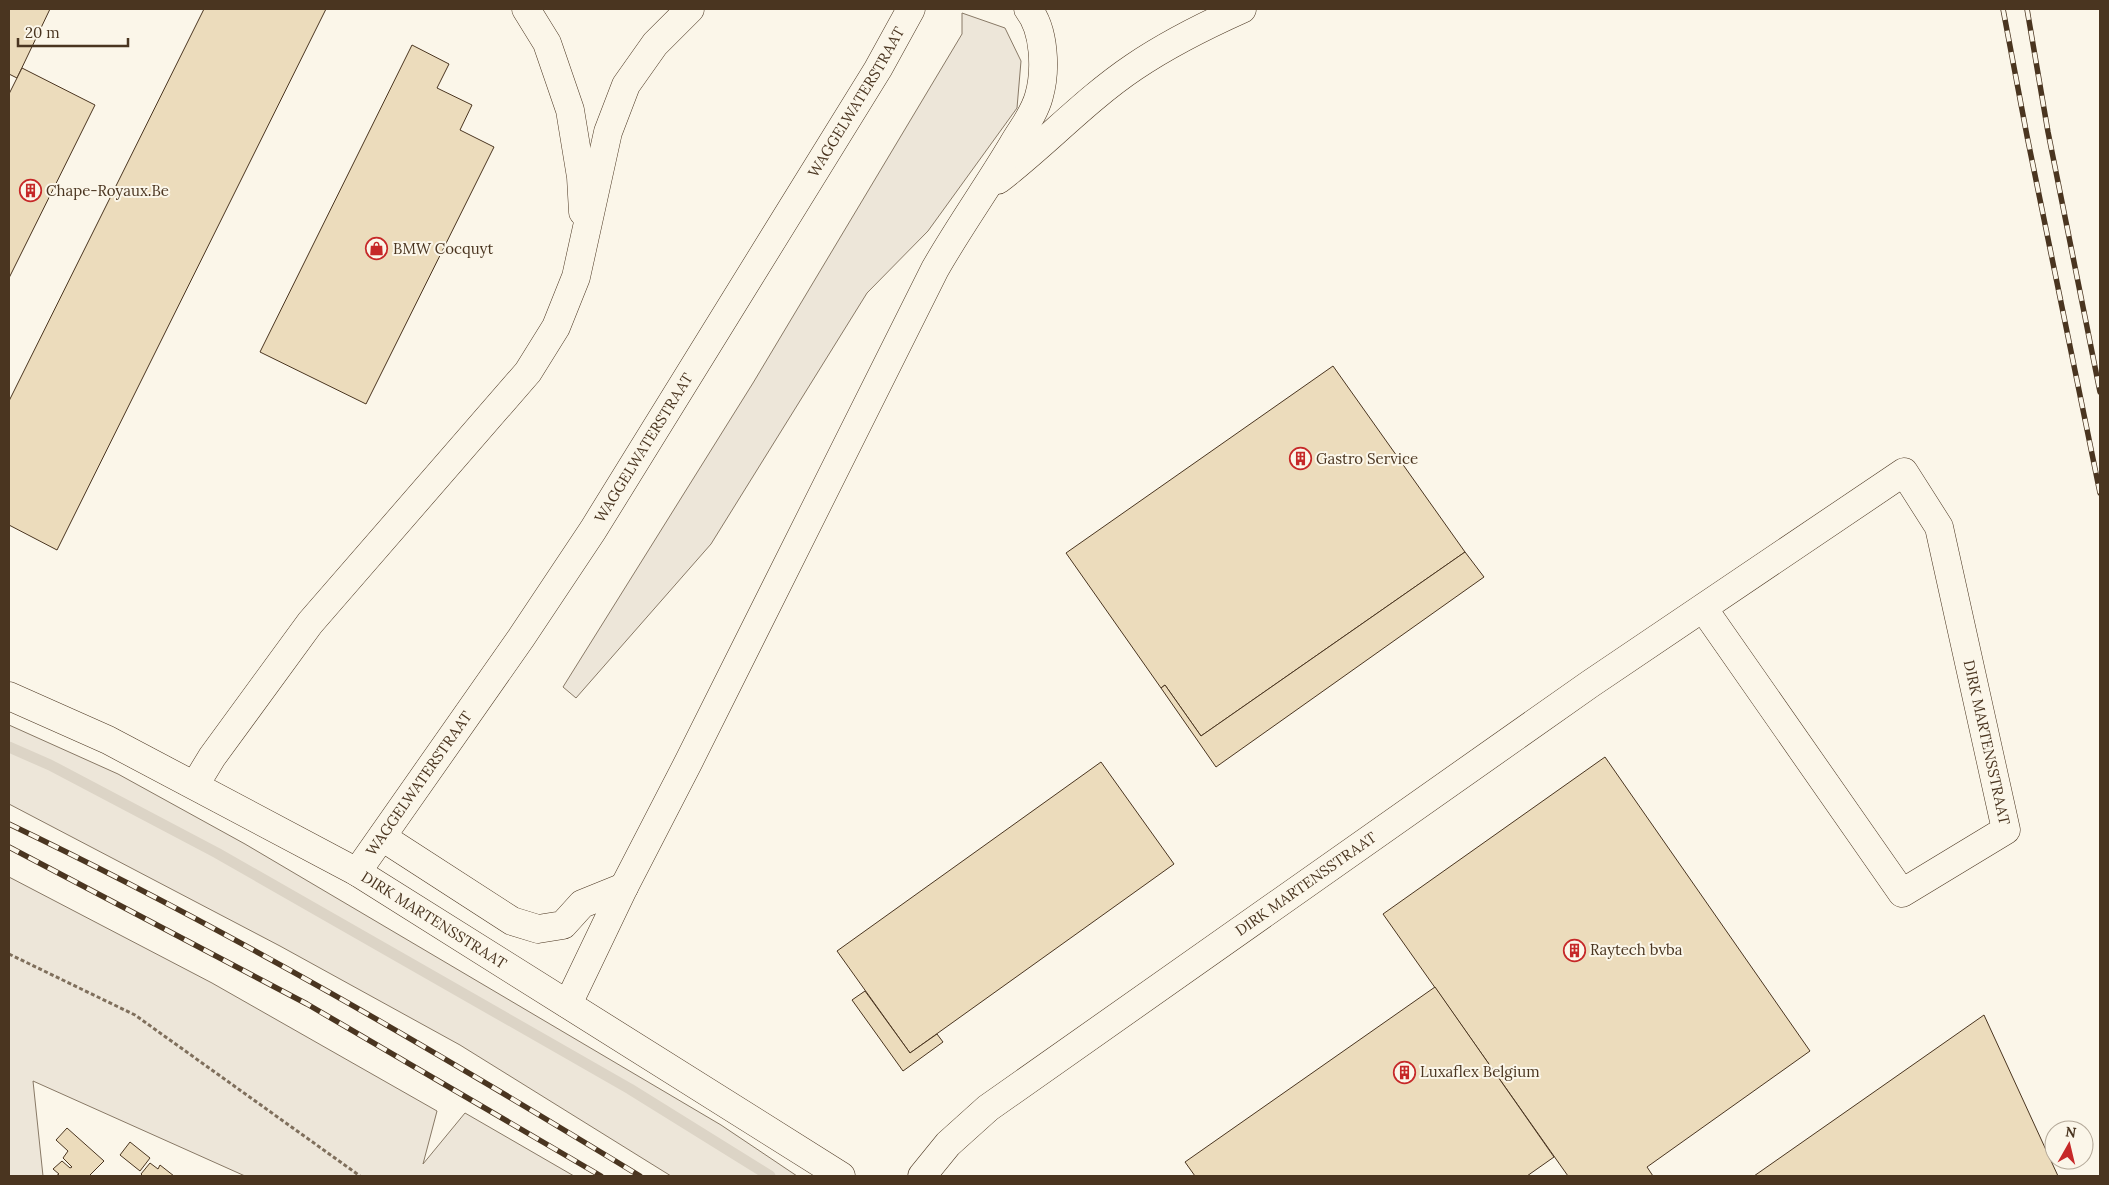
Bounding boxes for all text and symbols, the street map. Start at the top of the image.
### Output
scale bar [18,15,128,47]
text: 20 m [25,23,60,42]
street label: WAGGELWATERSTRAAT [803,23,908,181]
building icon: Chape-Royaux.Be [18,179,42,203]
place label: Chape-Royaux.Be [46,181,169,200]
shop icon: BMW Cocquyt [365,237,389,261]
place label: BMW Cocquyt [393,239,494,258]
street label: WAGGELWATERSTRAAT [590,369,697,526]
building icon: Gastro Service [1288,447,1312,471]
place label: Gastro Service [1316,449,1418,468]
street label: DIRK MARTENSSTRAAT [1960,658,2015,827]
street label: WAGGELWATERSTRAAT [361,707,476,859]
street label: DIRK MARTENSSTRAAT [1231,827,1380,940]
street label: DIRK MARTENSSTRAAT [358,867,511,973]
building icon: Raytech bvba [1562,938,1586,962]
place label: Raytech bvba [1590,940,1683,959]
building icon: Luxaflex Belgium [1392,1060,1416,1084]
place label: Luxaflex Belgium [1420,1062,1540,1081]
north arrow [2044,1120,2094,1170]
text: N [2064,1122,2078,1142]

